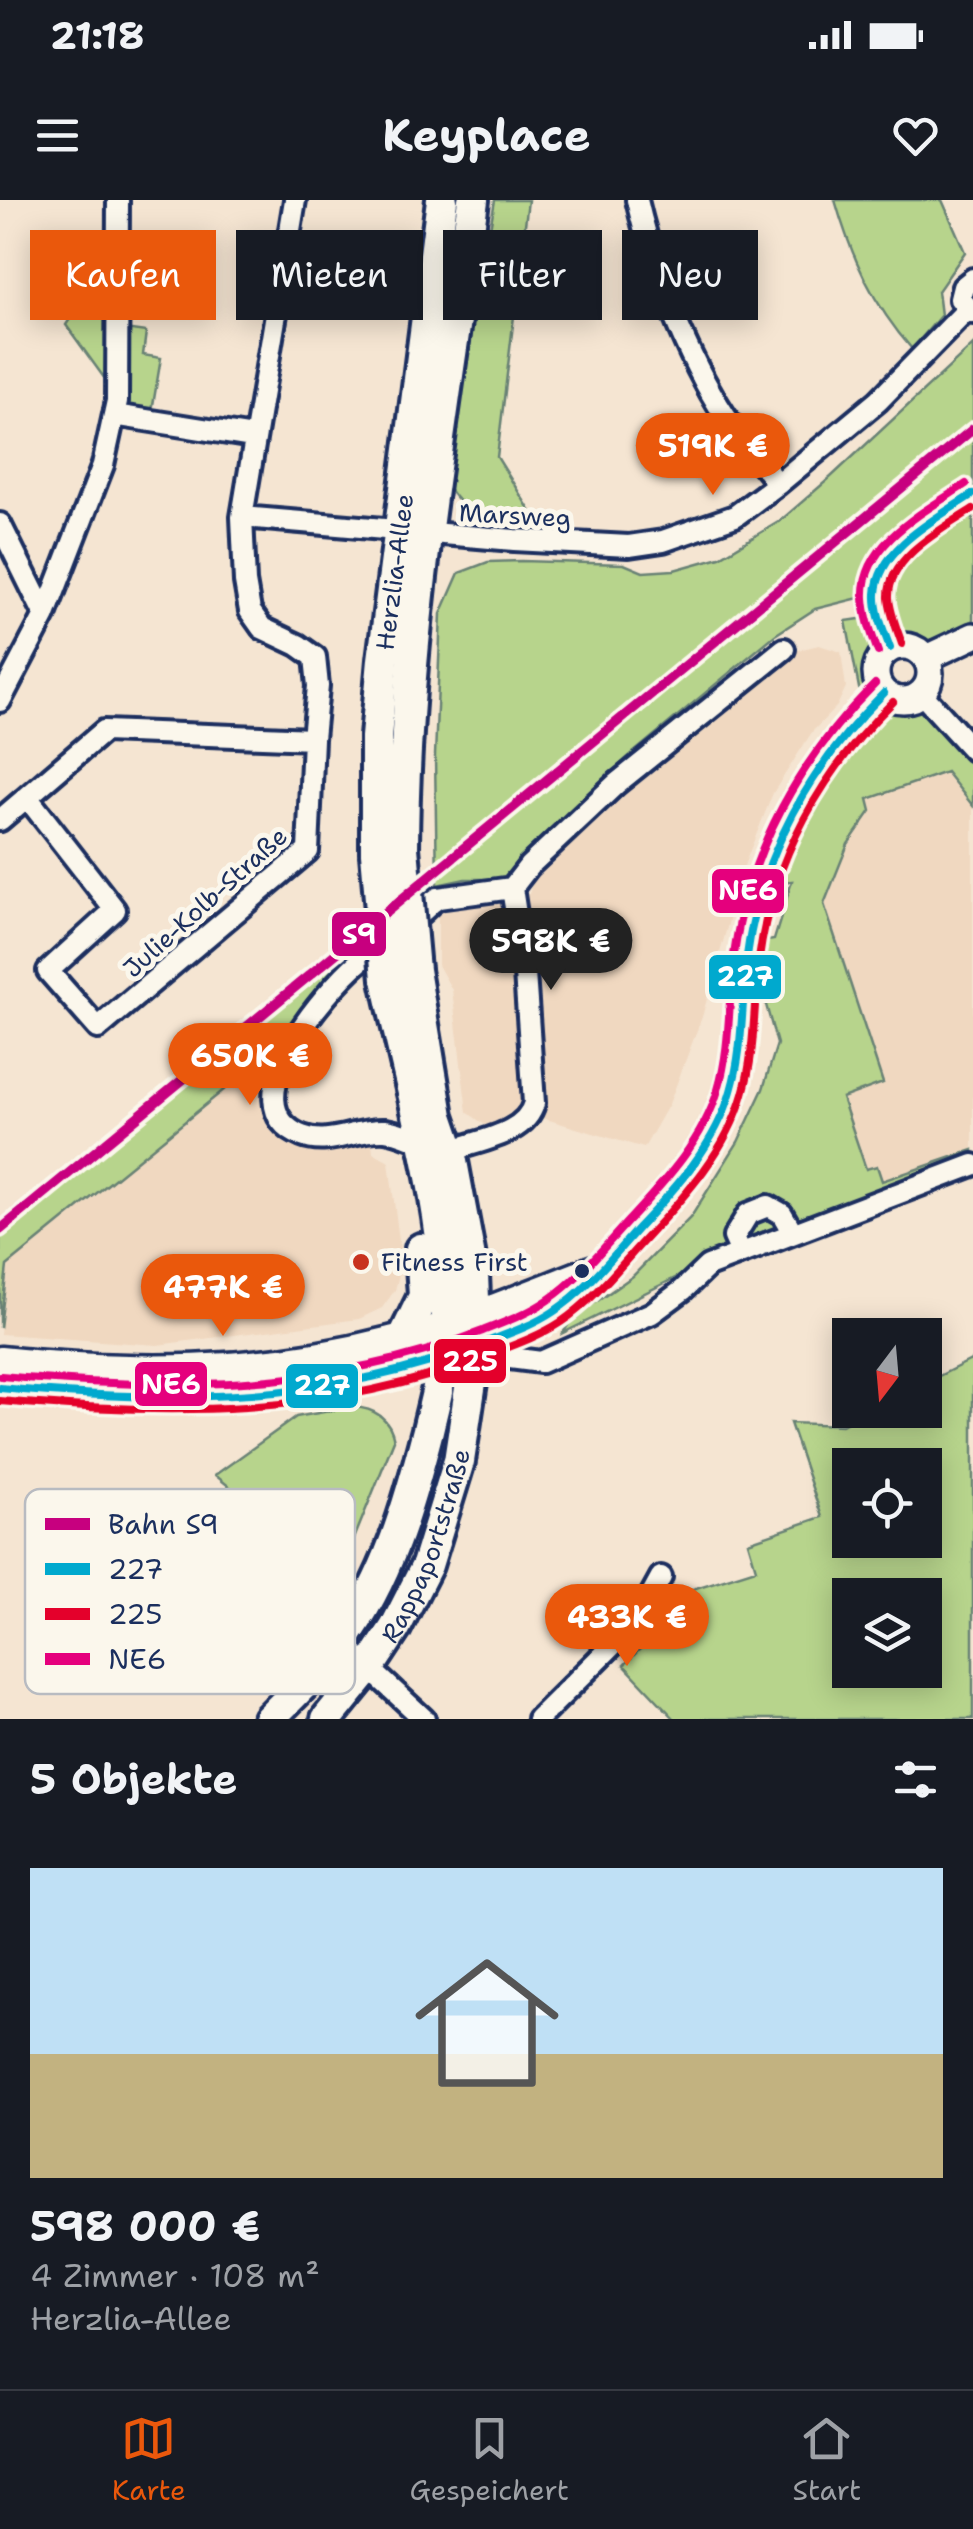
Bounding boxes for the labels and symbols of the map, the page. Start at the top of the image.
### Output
pin: 519K € [632,413,794,498]
street label: Herzlia-Allee [367,492,421,652]
street label: Marsweg [458,495,572,535]
street label: Julie-Kolb-Straße [116,819,294,985]
line badge: NE6 [710,867,786,915]
text: NE6 [718,871,778,909]
pin: 598K € [470,908,632,993]
line badge: S9 [330,910,388,958]
text: S9 [342,915,376,953]
line badge: 227 [707,953,783,1001]
text: 227 [716,957,774,995]
pin: 650K € [169,1023,331,1108]
place label: Fitness First [381,1245,528,1279]
marker: Fitness First [350,1251,372,1273]
pin: 477K € [142,1254,304,1339]
unlabelled marker [572,1261,592,1281]
north arrow [832,1318,942,1428]
line badge: 225 [432,1337,508,1385]
text: 225 [442,1342,498,1380]
line badge: NE6 [133,1360,209,1408]
line badge: 227 [284,1362,360,1410]
text: NE6 [141,1365,201,1403]
text: 227 [293,1366,351,1404]
street label: Rappaportstraße [373,1447,478,1650]
legend [25,1489,355,1694]
text: Bahn S9 [108,1505,219,1543]
text: 227 [108,1550,163,1588]
pin: 433K € [546,1584,708,1669]
text: 225 [108,1595,162,1633]
text: NE6 [108,1640,166,1678]

